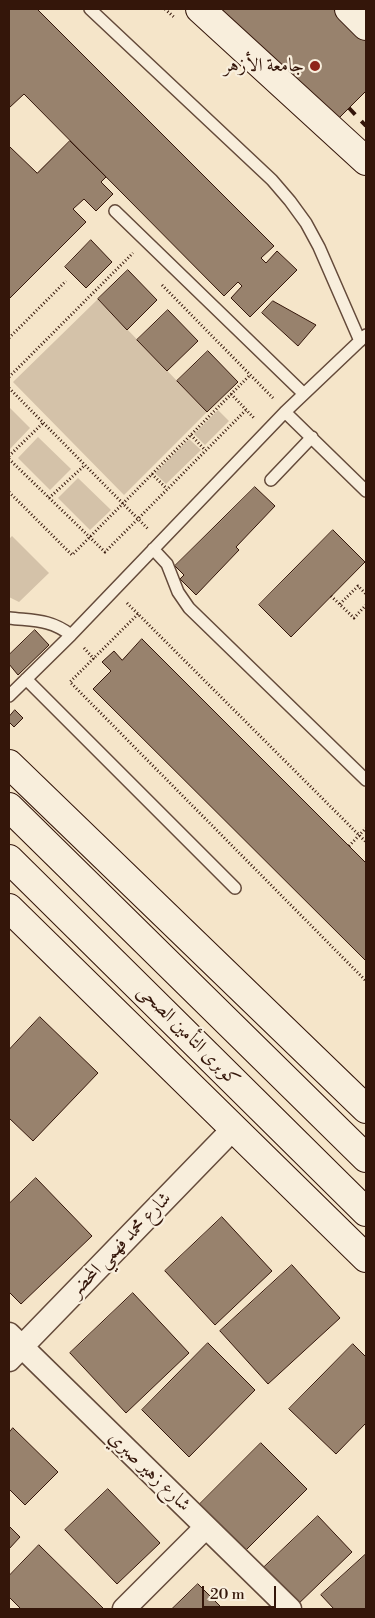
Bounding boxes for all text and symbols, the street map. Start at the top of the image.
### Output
place label: جامعة الأزهر [224,55,304,77]
marker: جامعة الأزهر [308,59,322,73]
street label: كوبرى التأمين الصحى [132,980,244,1092]
street label: شارع محمد فهمي المحضر [65,1188,177,1302]
street label: شارع زهير صبري [103,1427,195,1517]
scale bar [205,1576,279,1608]
text: 20 m [210,1585,245,1604]

